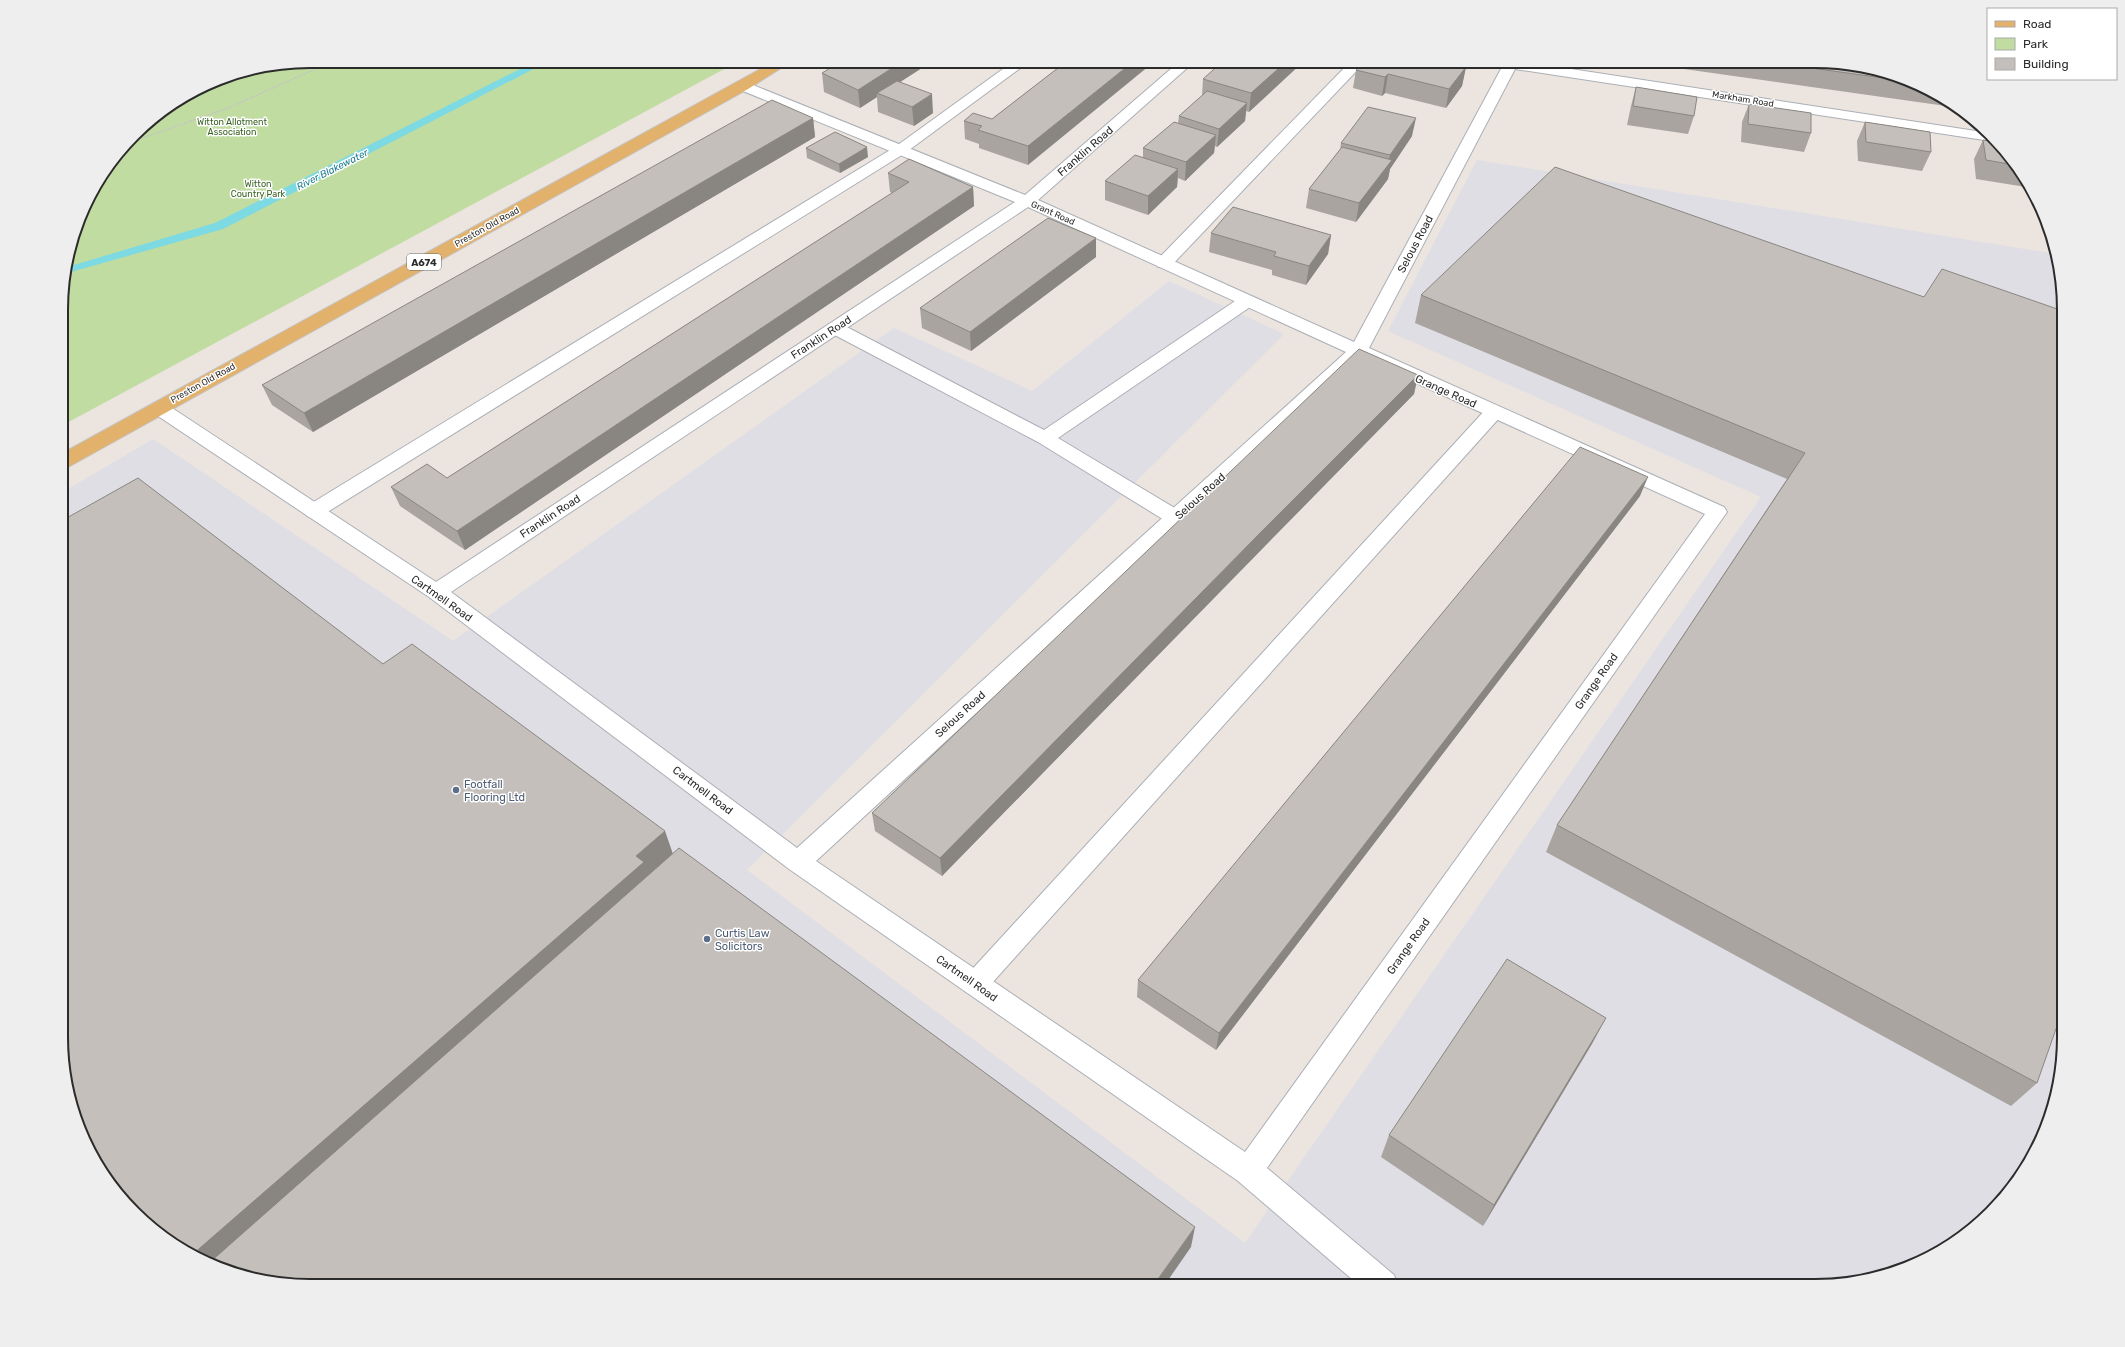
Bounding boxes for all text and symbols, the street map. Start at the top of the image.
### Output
legend [1987,8,2117,80]
text: Road [2023,17,2051,31]
text: Park [2023,37,2049,51]
text: Building [2023,57,2069,71]
street label: Markham Road [1712,89,1774,109]
park label: Witton Allotment Association [197,117,267,137]
street label: Franklin Road [1055,124,1116,179]
water label: River Blakewater [295,146,371,193]
park label: Witton Country Park [231,179,286,199]
street label: Grant Road [1030,199,1076,227]
street label: Preston Old Road [453,205,521,249]
street label: Selous Road [1395,213,1436,275]
road number: A674 [407,254,441,270]
street label: Franklin Road [789,313,854,362]
street label: Preston Old Road [169,361,237,405]
street label: Grange Road [1413,372,1479,411]
street label: Selous Road [1173,470,1228,522]
street label: Franklin Road [518,492,583,541]
street label: Cartmell Road [409,572,475,624]
street label: Grange Road [1572,651,1621,712]
street label: Selous Road [933,688,988,740]
street label: Cartmell Road [670,764,735,817]
place label: Footfall Flooring Ltd [464,778,525,804]
marker: Footfall Flooring Ltd [451,785,461,795]
street label: Grange Road [1384,916,1433,977]
place label: Curtis Law Solicitors [715,927,770,953]
marker: Curtis Law Solicitors [702,934,712,944]
street label: Cartmell Road [934,952,1000,1004]

